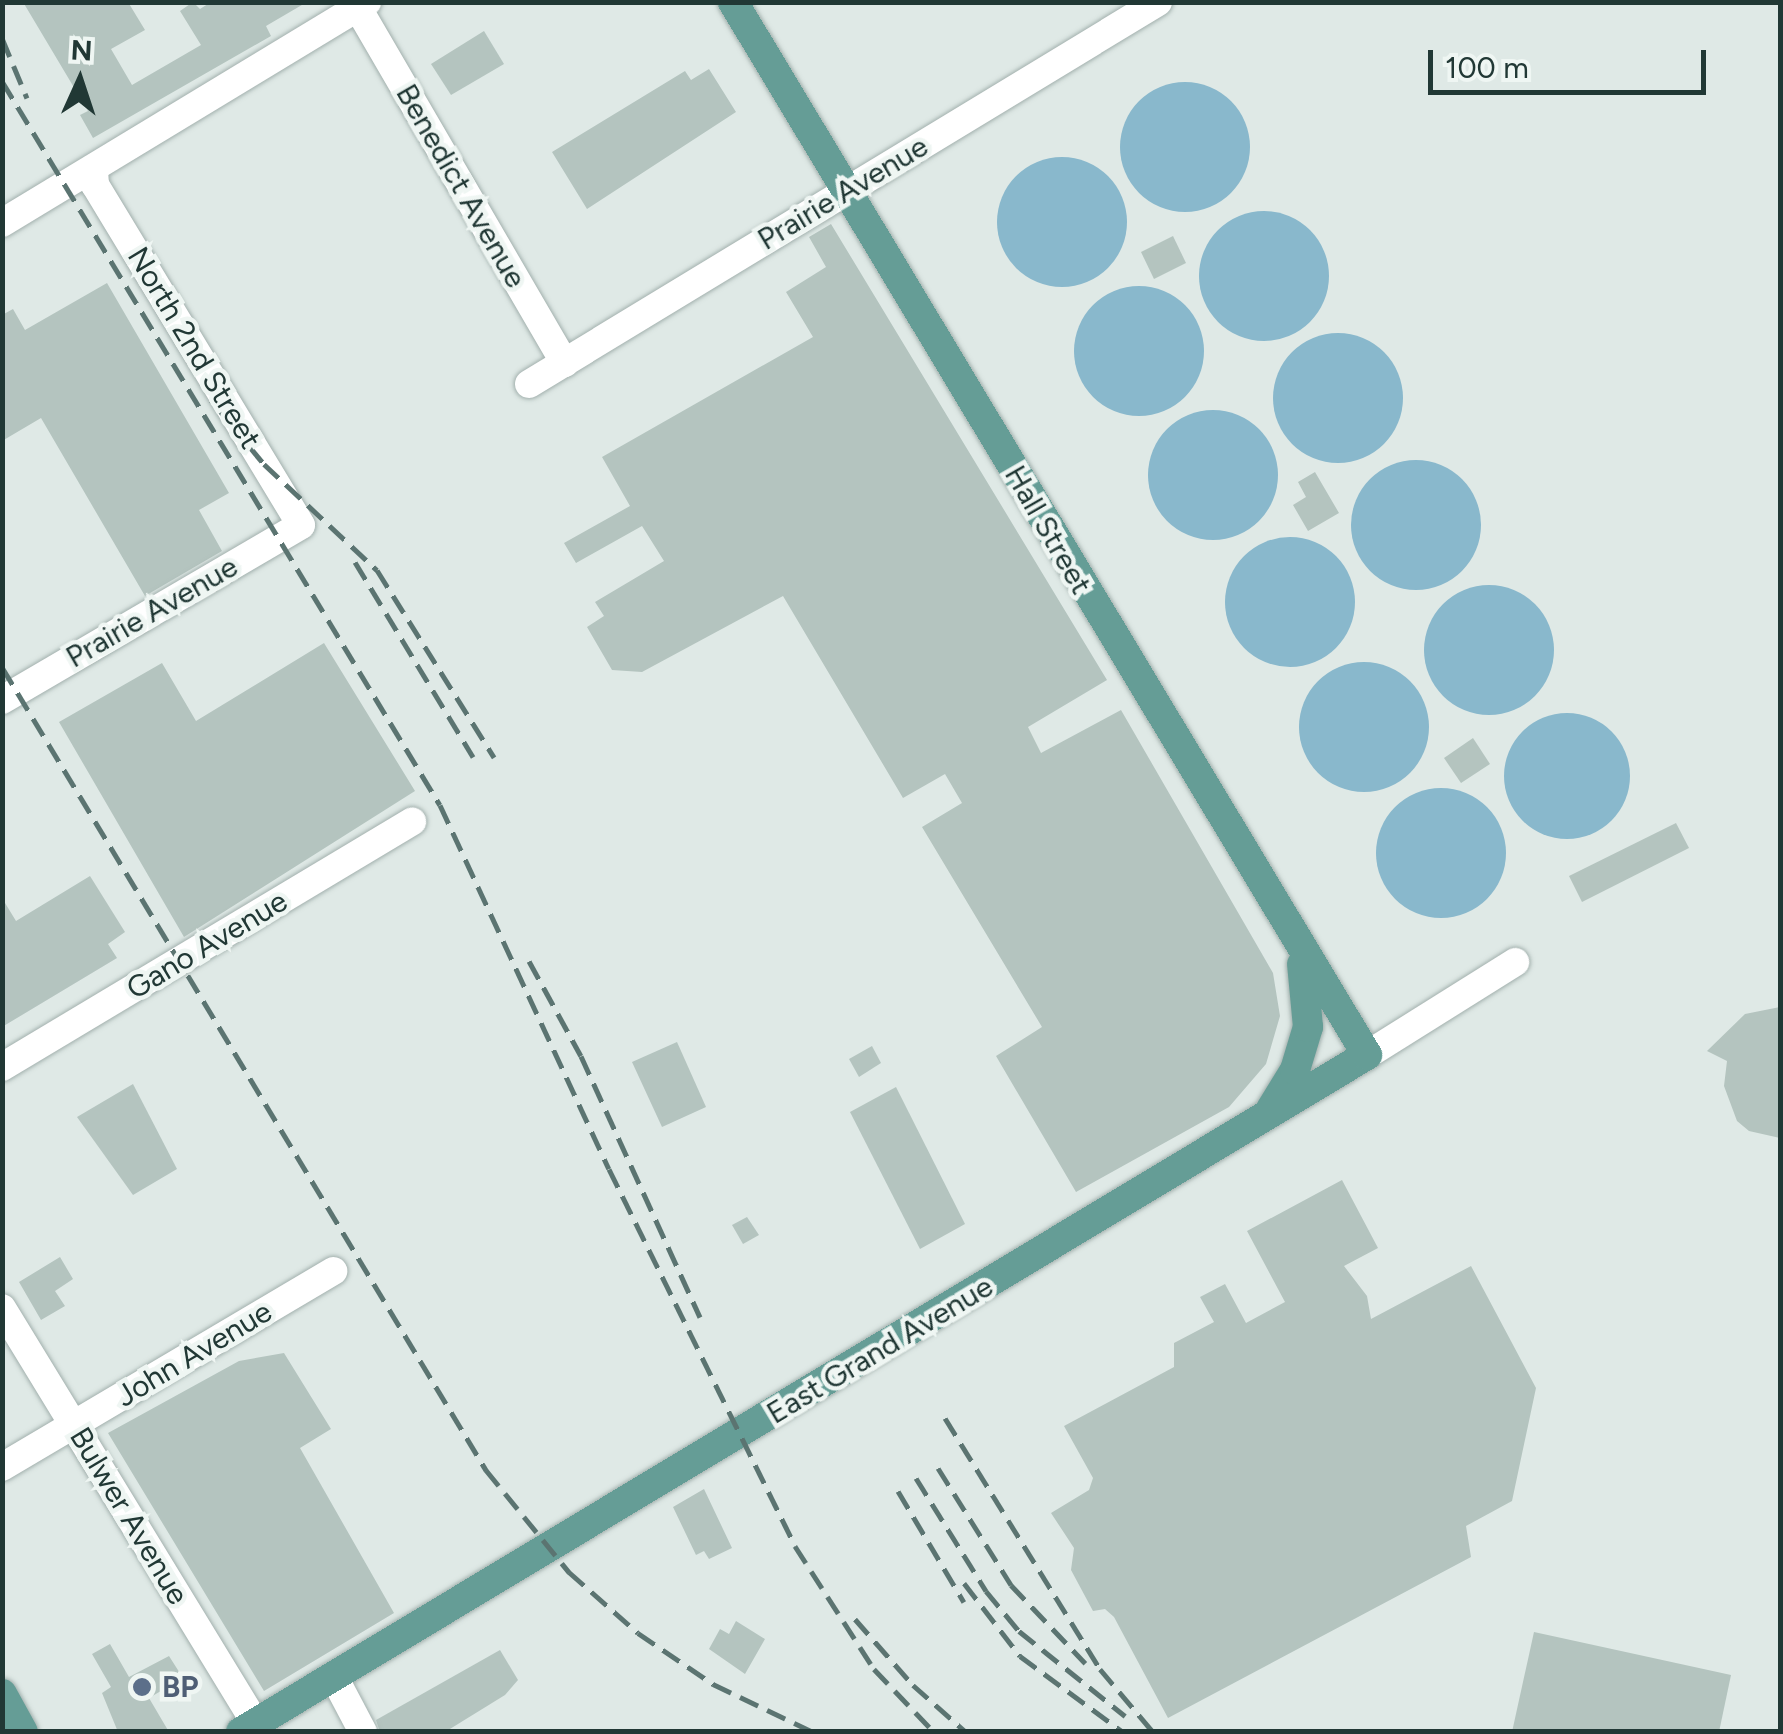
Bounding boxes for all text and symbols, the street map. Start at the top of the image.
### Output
north arrow [30,30,130,130]
scale bar [1433,30,1710,92]
text: N [70,32,93,68]
text: 100 m [1445,49,1529,86]
street label: Benedict Avenue [388,78,534,294]
street label: Prairie Avenue [751,128,935,258]
street label: North 2nd Street [120,241,268,455]
street label: Hall Street [997,459,1099,601]
street label: Prairie Avenue [60,548,244,676]
street label: Gano Avenue [120,883,294,1007]
street label: East Grand Avenue [760,1268,1000,1432]
street label: John Avenue [110,1293,278,1415]
street label: Bulwer Avenue [62,1421,196,1611]
place label: BP [162,1669,198,1705]
marker: BP [131,1676,153,1698]

